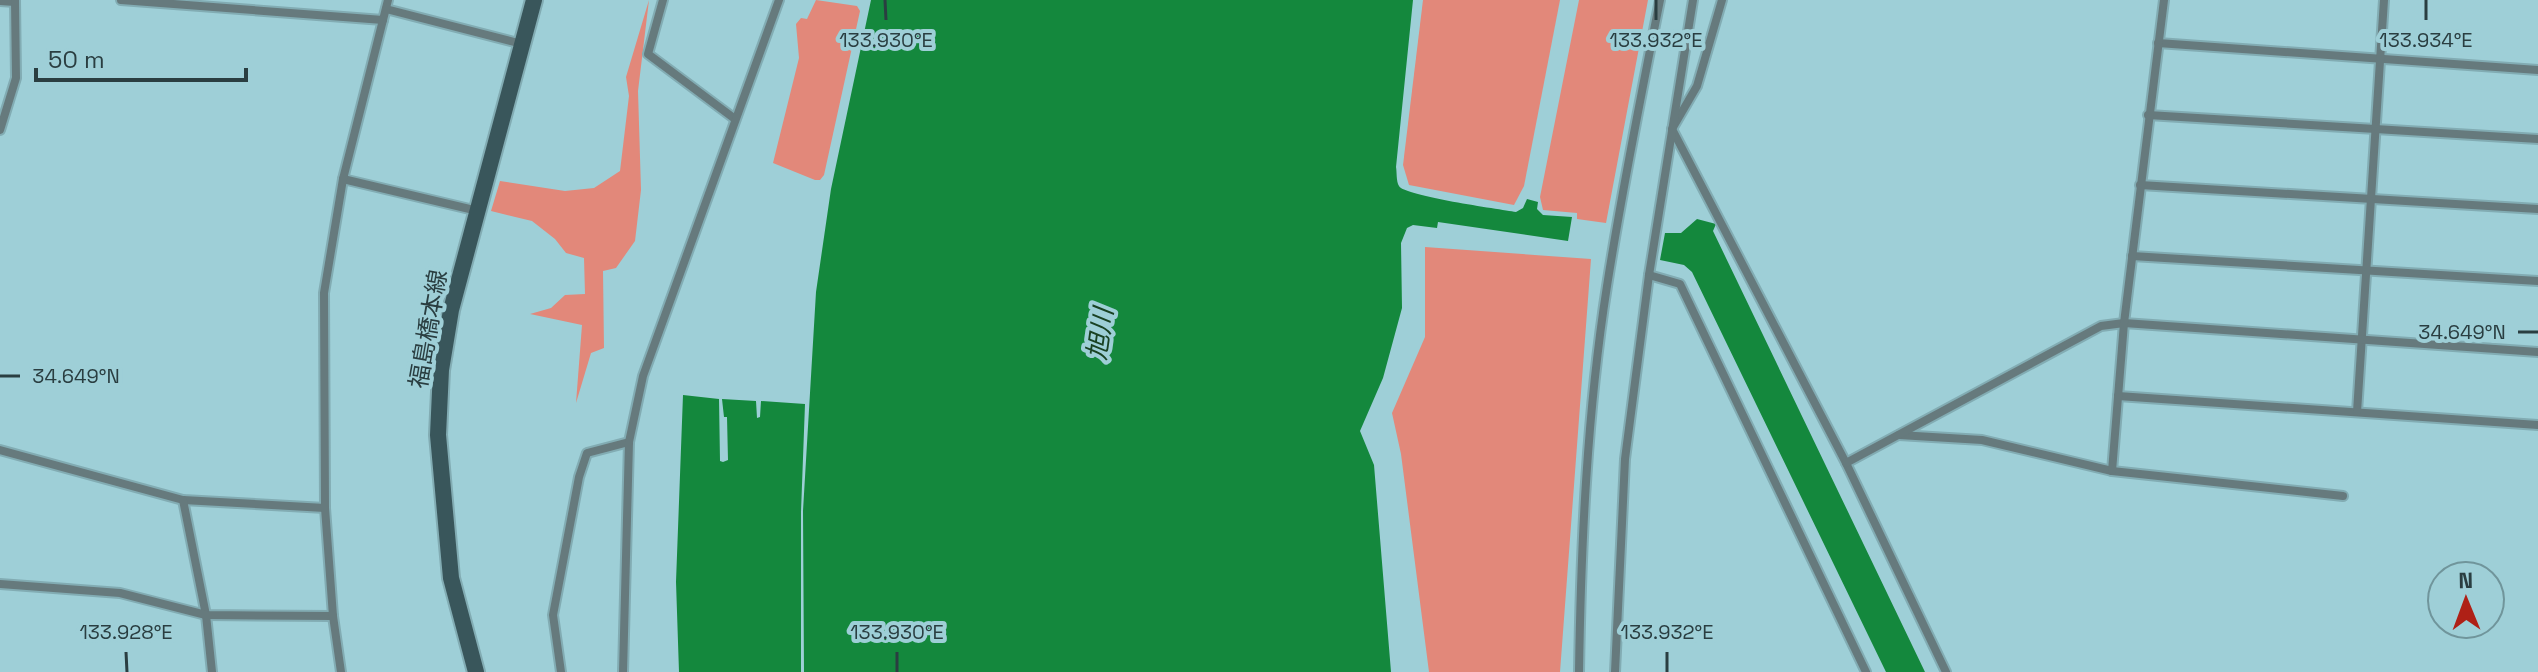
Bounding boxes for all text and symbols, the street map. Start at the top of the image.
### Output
text: 133.930°E [839,27,933,53]
text: 133.932°E [1610,27,1702,53]
text: 133.934°E [2379,27,2473,53]
scale bar [36,32,246,82]
text: 50 m [48,44,105,75]
street label: 福島橋本線 [402,267,454,391]
water label: 旭川 [1080,303,1121,362]
text: 34.649°N [2418,319,2506,345]
text: 34.649°N [32,363,120,389]
north arrow [2426,560,2506,640]
text: N [2458,566,2473,594]
text: 133.928°E [79,619,173,645]
text: 133.930°E [850,619,944,645]
text: 133.932°E [1621,619,1713,645]

